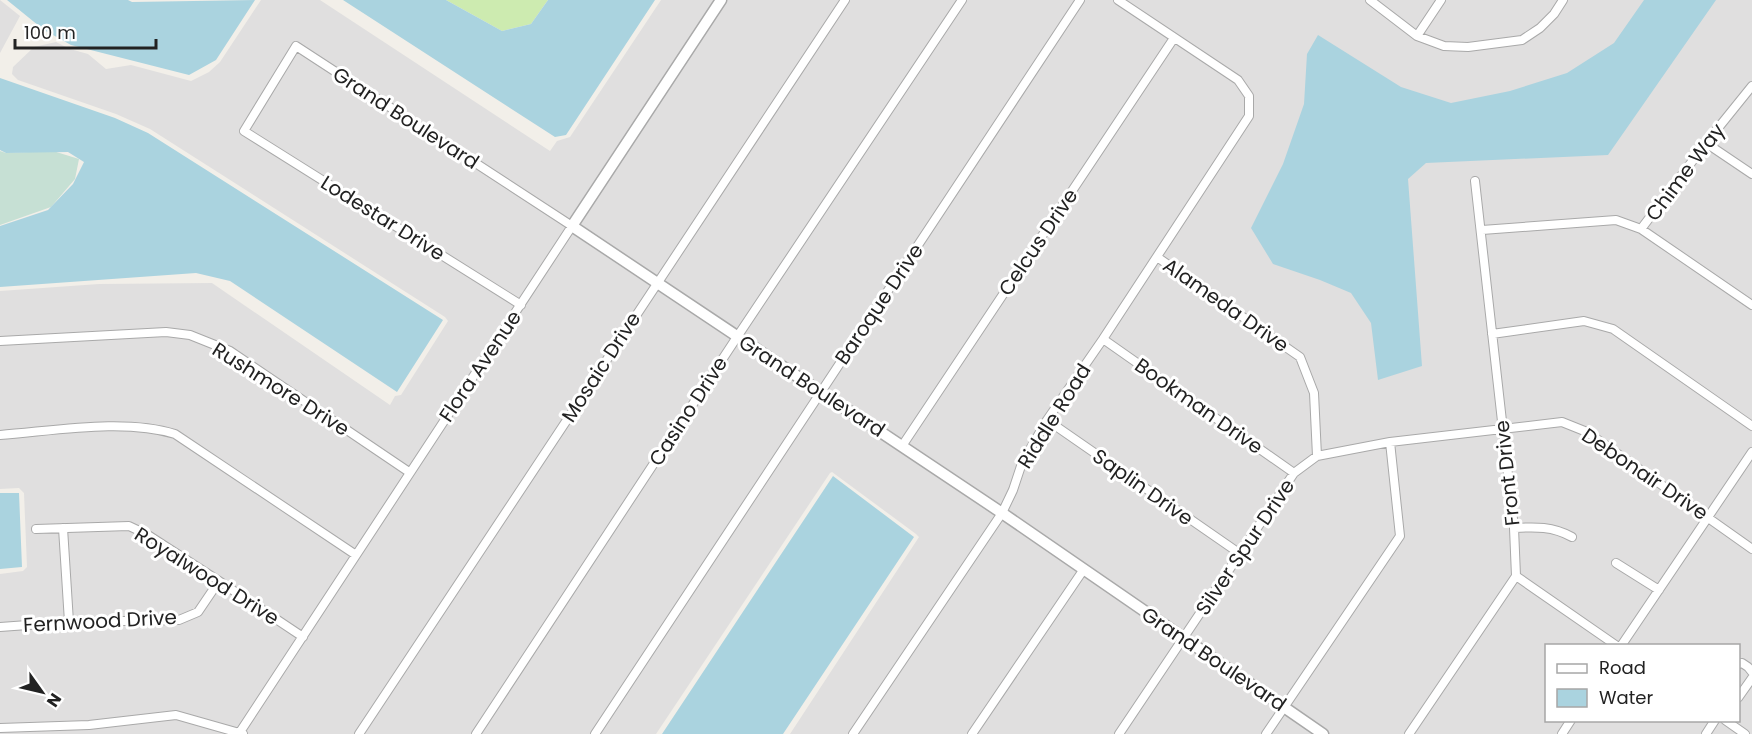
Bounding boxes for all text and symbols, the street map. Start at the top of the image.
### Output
scale bar [15,12,156,50]
text: 100 m [24,20,76,45]
street label: Grand Boulevard [327,60,485,176]
street label: Chime Way [1639,117,1731,227]
street label: Lodestar Drive [316,169,450,267]
street label: Celcus Drive [992,183,1084,301]
street label: Baroque Drive [828,238,930,370]
street label: Alameda Drive [1158,251,1294,359]
street label: Flora Avenue [432,305,528,427]
street label: Mosaic Drive [555,306,647,428]
street label: Grand Boulevard [733,328,891,444]
street label: Rushmore Drive [207,336,355,442]
street label: Casino Drive [642,351,734,471]
street label: Bookman Drive [1129,351,1269,461]
street label: Riddle Road [1011,358,1097,474]
street label: Front Drive [1488,419,1526,527]
street label: Debonair Drive [1576,421,1714,527]
street label: Saplin Drive [1087,442,1199,532]
street label: Silver Spur Drive [1189,473,1301,621]
street label: Royalwood Drive [129,520,285,632]
street label: Grand Boulevard [1136,600,1292,718]
street label: Fernwood Drive [22,603,178,639]
legend [1545,644,1740,722]
text: Road [1599,655,1646,680]
north arrow [12,662,72,722]
text: Water [1599,685,1653,710]
text: N [41,689,67,712]

